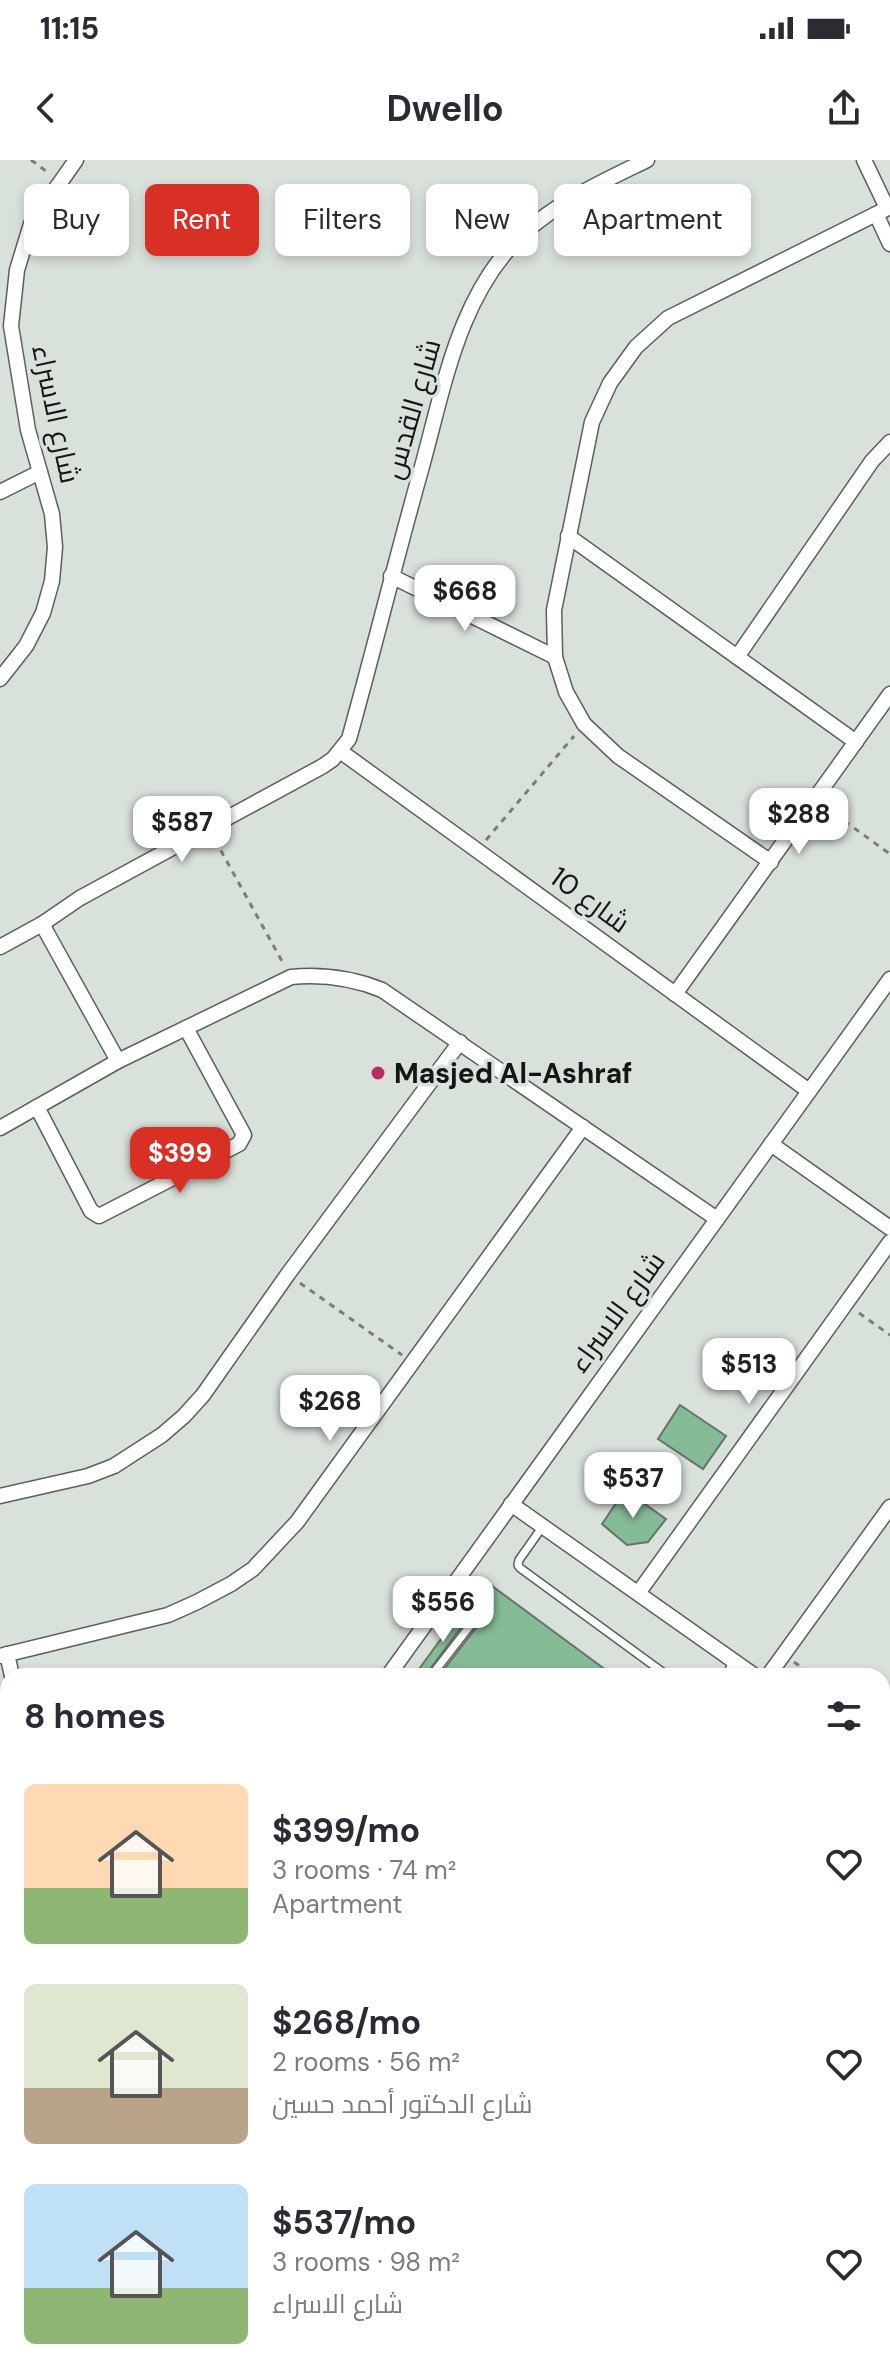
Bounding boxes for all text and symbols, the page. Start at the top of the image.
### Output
text: 11:15 [40,9,99,48]
text: Dwello [386,85,504,132]
icon: back [24,86,68,130]
icon: share [822,86,866,130]
chip: Buy [24,184,129,256]
chip: Rent [145,184,259,256]
chip: Filters [275,184,410,256]
chip: New [426,184,538,256]
chip: Apartment [554,184,751,256]
street label: شارع القدس [374,335,450,483]
street label: شارع الاسراء [23,341,89,487]
pin: $668 [418,565,512,633]
text: $668 [432,574,498,608]
pin: $288 [752,788,846,856]
pin: $587 [135,796,229,864]
text: $288 [767,797,831,831]
text: $587 [151,805,213,839]
street label: شارع 10 [543,859,637,941]
place label: Masjed Al-Ashraf [394,1055,632,1092]
marker: Masjed Al-Ashraf [369,1064,387,1082]
pin: $399 [133,1127,227,1195]
text: $399 [148,1136,212,1170]
street label: شارع الاسراء [561,1244,673,1380]
pin: $513 [702,1338,796,1406]
text: $513 [720,1347,778,1381]
pin: $268 [283,1375,377,1443]
text: $268 [298,1384,362,1418]
pin: $537 [586,1452,680,1520]
text: $537 [602,1461,664,1495]
pin: $556 [396,1576,490,1644]
text: $556 [411,1585,475,1619]
text: 8 homes [24,1694,166,1739]
icon: filters [822,1694,866,1738]
text: $399/mo [272,1808,420,1853]
icon: home [88,1816,184,1912]
icon: heart [822,1842,866,1886]
text: 3 rooms · 74 m² [272,1853,456,1887]
text: Apartment [272,1887,403,1921]
text: $268/mo [272,2000,421,2045]
icon: home [88,2016,184,2112]
icon: heart [822,2042,866,2086]
text: 2 rooms · 56 m² [272,2045,460,2079]
text: شارع الدكتور أحمد حسين [272,2087,532,2121]
text: $537/mo [272,2200,416,2245]
icon: home [88,2216,184,2312]
icon: heart [822,2242,866,2286]
text: 3 rooms · 98 m² [272,2245,460,2279]
text: شارع الاسراء [272,2287,403,2321]

